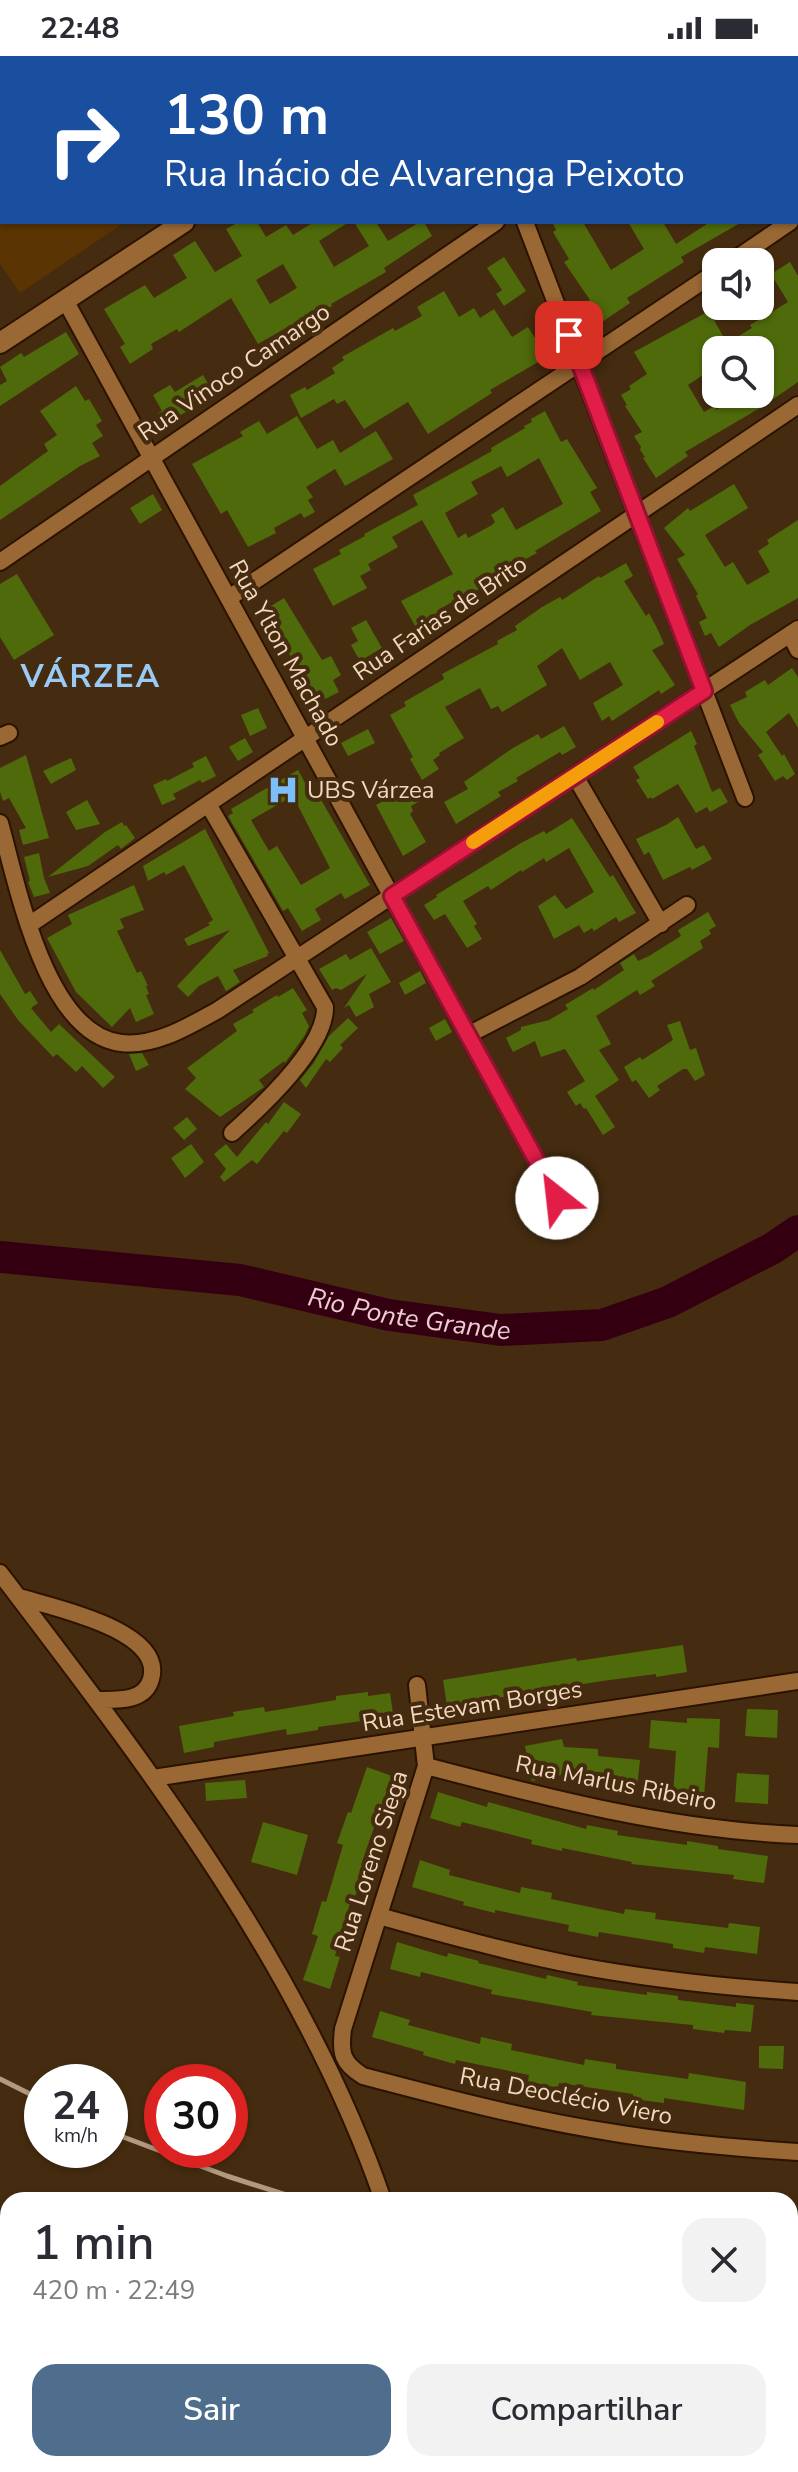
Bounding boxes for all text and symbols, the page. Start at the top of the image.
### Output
text: 22:48 [40,8,119,49]
text: 130 m [164,77,329,154]
icon: right [32,88,136,192]
text: Rua Inácio de Alvarenga Peixoto [164,150,685,199]
map controls [702,248,774,408]
button: sound [702,248,774,320]
street label: Rua Vinoco Camargo [132,296,336,448]
pin [535,301,603,369]
icon: arrive [547,313,591,357]
button: search [702,336,774,408]
street label: Rua Farias de Brito [347,548,533,688]
street label: Rua Ylton Machado [221,554,351,752]
district label: VÁRZEA [20,655,161,698]
hospital icon: UBS Várzea [266,773,300,807]
place label: UBS Várzea [307,774,435,806]
position arrow [515,1156,599,1240]
water label: Rio Ponte Grande [304,1280,511,1348]
street label: Rua Estevam Borges [360,1673,584,1739]
street label: Rua Marlus Ribeiro [513,1748,719,1818]
street label: Rua Loreno Siega [327,1766,415,1956]
street label: Rua Deoclécio Viero [457,2060,675,2132]
speed limit sign: 30 [144,2064,248,2168]
text: 24 [52,2079,100,2133]
text: km/h [54,2122,98,2149]
text: 1 min [32,2210,154,2276]
button: close [682,2218,766,2302]
text: 420 m · 22:49 [32,2273,195,2308]
button: Sair [32,2364,391,2456]
button: Compartilhar [407,2364,766,2456]

